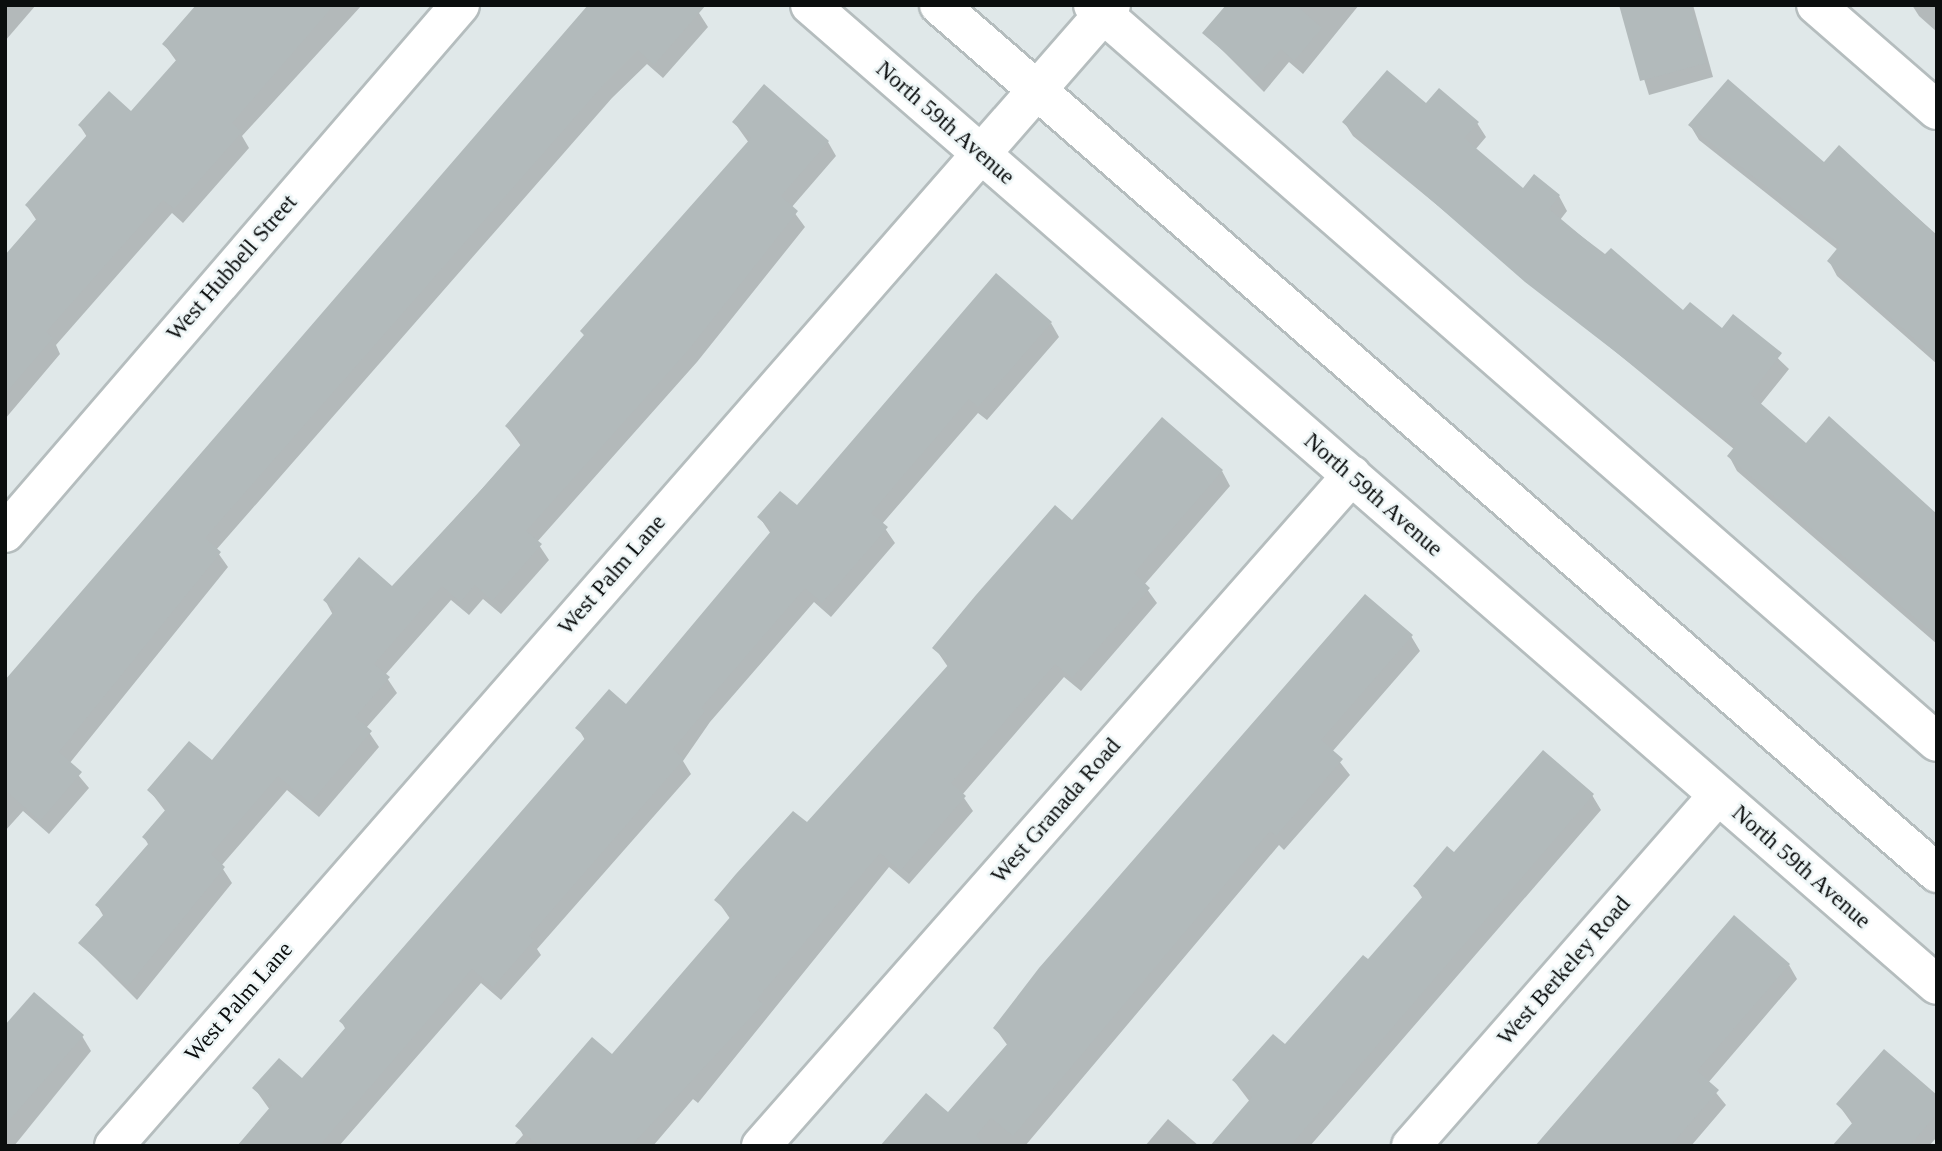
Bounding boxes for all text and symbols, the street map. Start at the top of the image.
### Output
street label: North 59th Avenue [870,55,1020,191]
street label: West Hubbell Street [161,189,303,347]
street label: North 59th Avenue [1298,427,1448,563]
street label: West Palm Lane [552,509,672,641]
street label: West Granada Road [985,733,1127,889]
street label: North 59th Avenue [1726,799,1876,935]
street label: West Berkeley Road [1492,891,1636,1051]
street label: West Palm Lane [179,936,299,1068]

